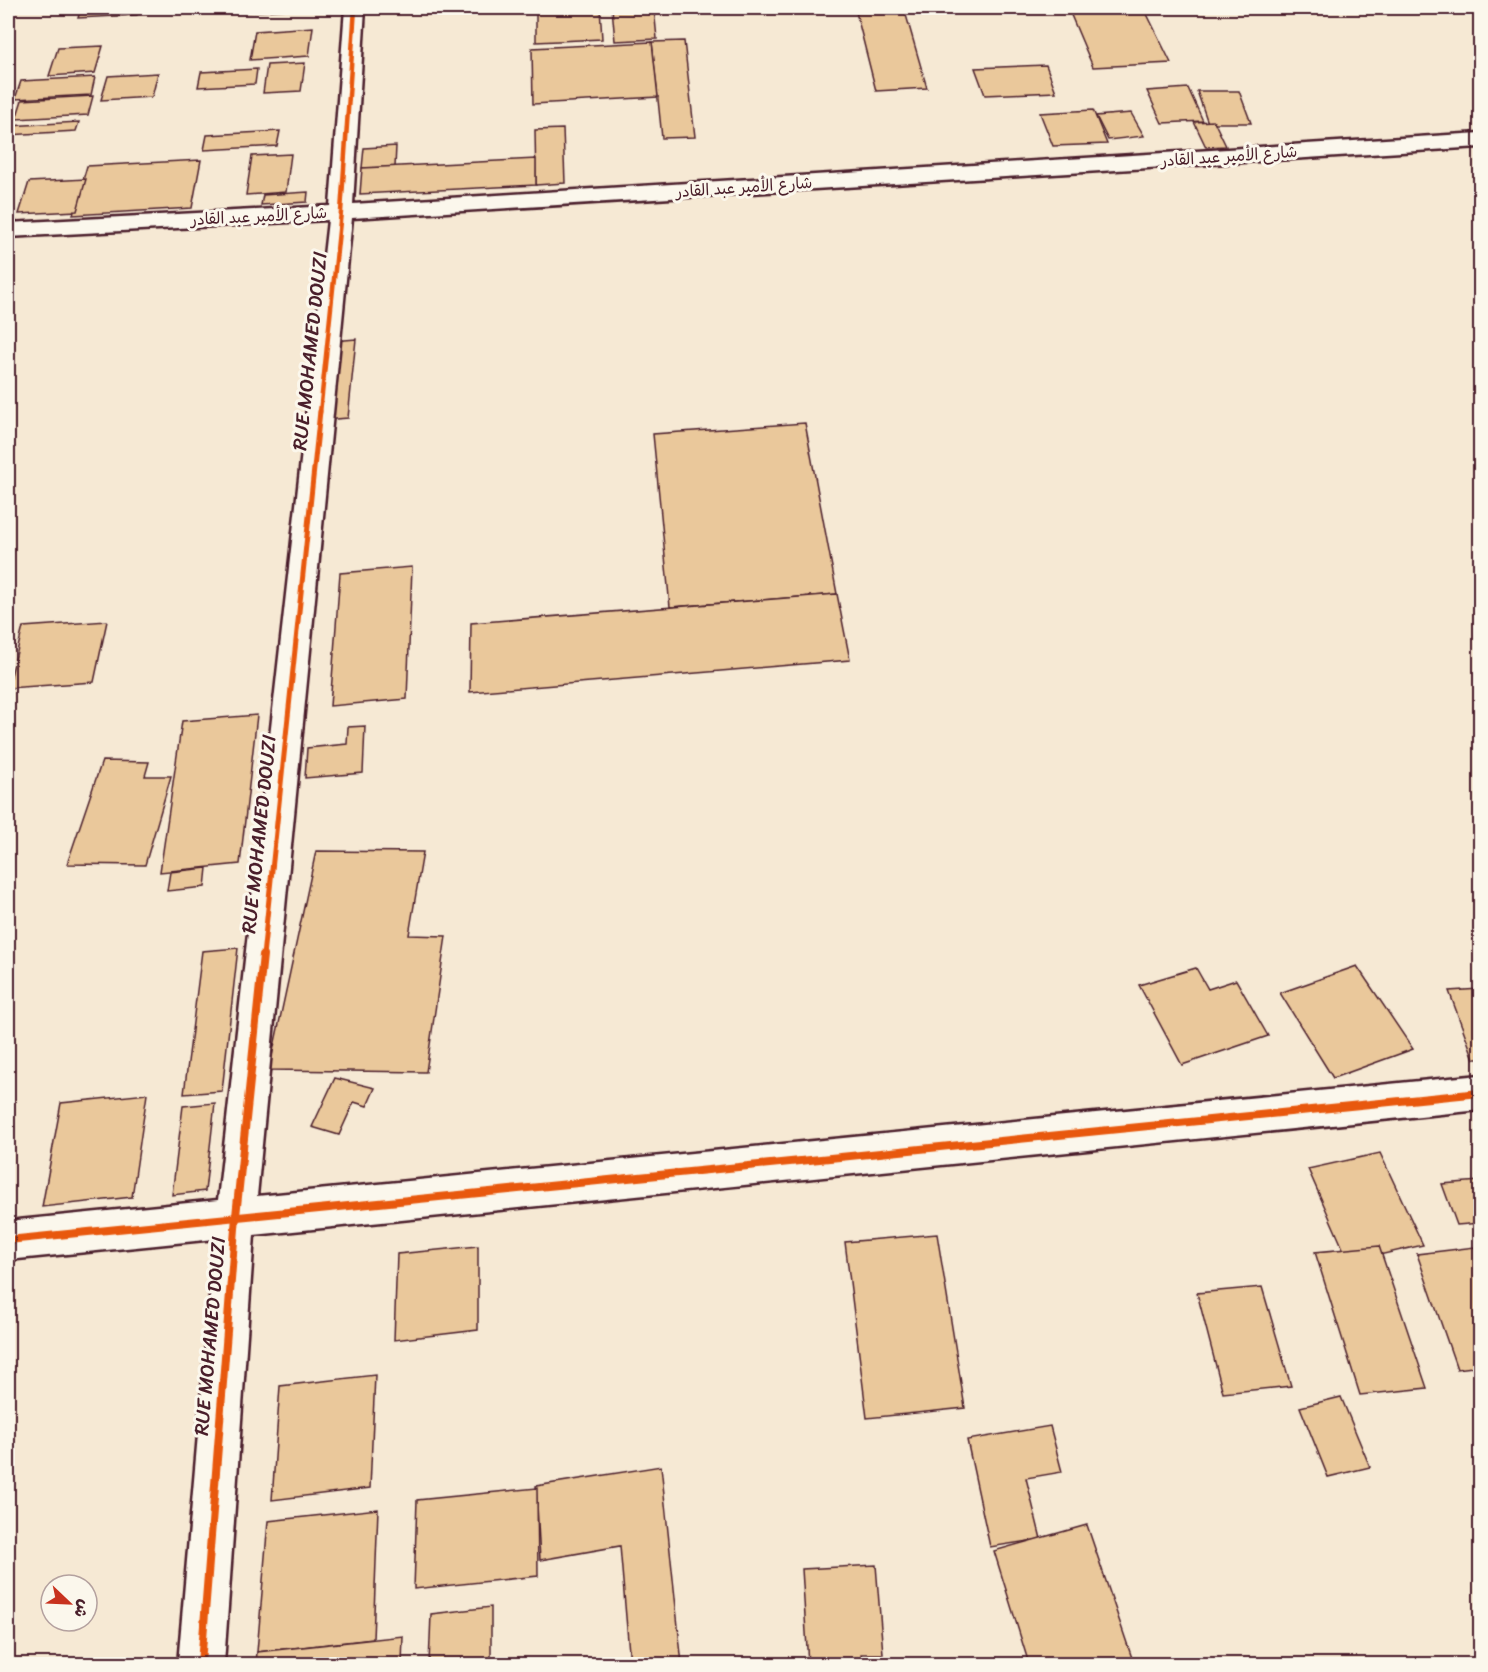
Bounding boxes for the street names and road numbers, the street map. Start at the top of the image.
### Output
street label: شارع الأمير عبد القادر [1158,137,1298,175]
street label: شارع الأمير عبد القادر [673,168,813,206]
street label: شارع الأمير عبد القادر [188,198,328,234]
street label: RUE MOHAMED DOUZI [282,250,338,452]
street label: RUE MOHAMED DOUZI [231,733,287,935]
street label: RUE MOHAMED DOUZI [184,1235,236,1437]

